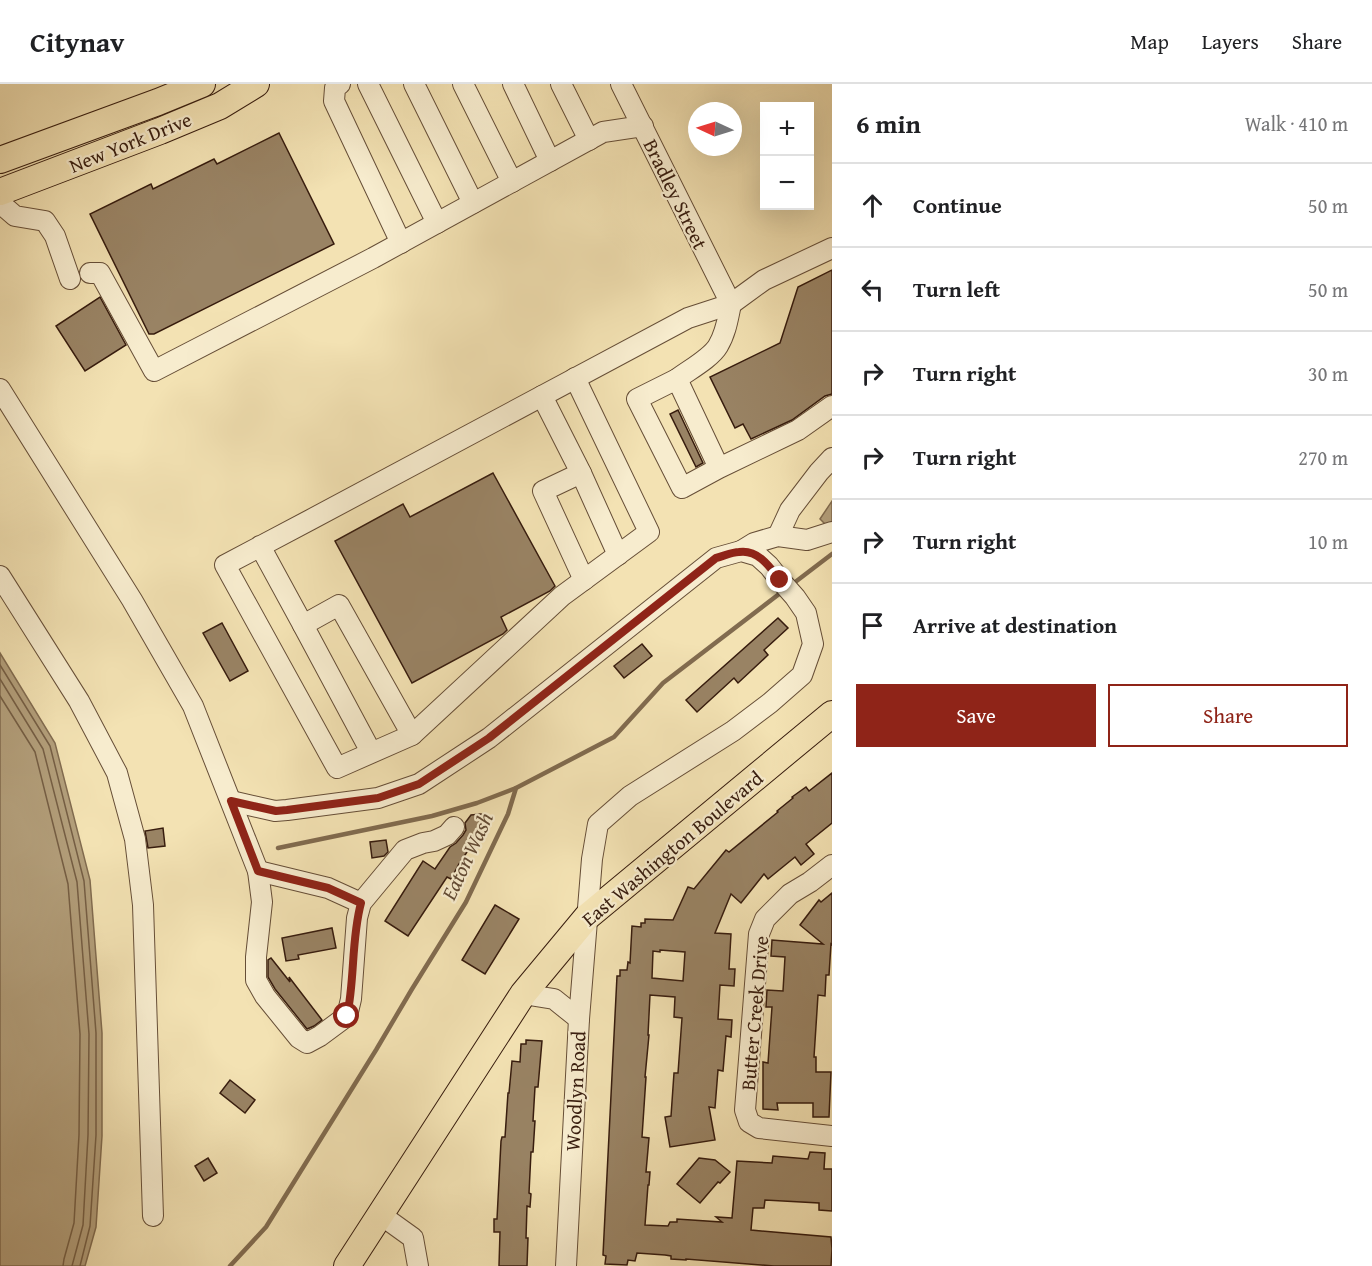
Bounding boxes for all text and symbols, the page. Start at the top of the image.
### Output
text: Citynav [30,21,124,62]
text: Map [1130,26,1169,57]
text: Layers [1202,26,1259,57]
text: Share [1292,26,1342,57]
north arrow [688,102,742,156]
map controls [760,102,814,210]
button: + [760,102,814,156]
street label: New York Drive [64,104,196,180]
text: 6 min [856,104,921,143]
text: Walk · 410 m [1245,109,1348,138]
street label: Bradley Street [637,134,715,254]
button: − [760,156,814,210]
icon: ahead [856,189,889,222]
text: Continue [913,189,1002,221]
text: 50 m [1308,191,1348,220]
icon: left [856,273,889,306]
text: Turn left [913,273,1000,305]
text: 50 m [1308,275,1348,304]
icon: right [856,357,889,390]
text: Turn right [913,357,1016,389]
text: 30 m [1308,359,1348,388]
icon: right [856,441,889,474]
text: Turn right [913,441,1016,473]
text: 270 m [1298,443,1348,472]
icon: right [856,525,889,558]
text: Turn right [913,525,1016,557]
text: 10 m [1308,527,1348,556]
route end [766,566,792,592]
icon: arrive [856,609,889,642]
text: Arrive at destination [913,609,1117,641]
button: Save [856,684,1096,747]
button: Share [1108,684,1348,747]
street label: East Washington Boulevard [575,763,769,933]
water label: Eaton Wash [433,807,501,906]
street label: Butter Creek Drive [733,934,775,1092]
route start [333,1002,359,1028]
street label: Woodlyn Road [557,1030,593,1152]

